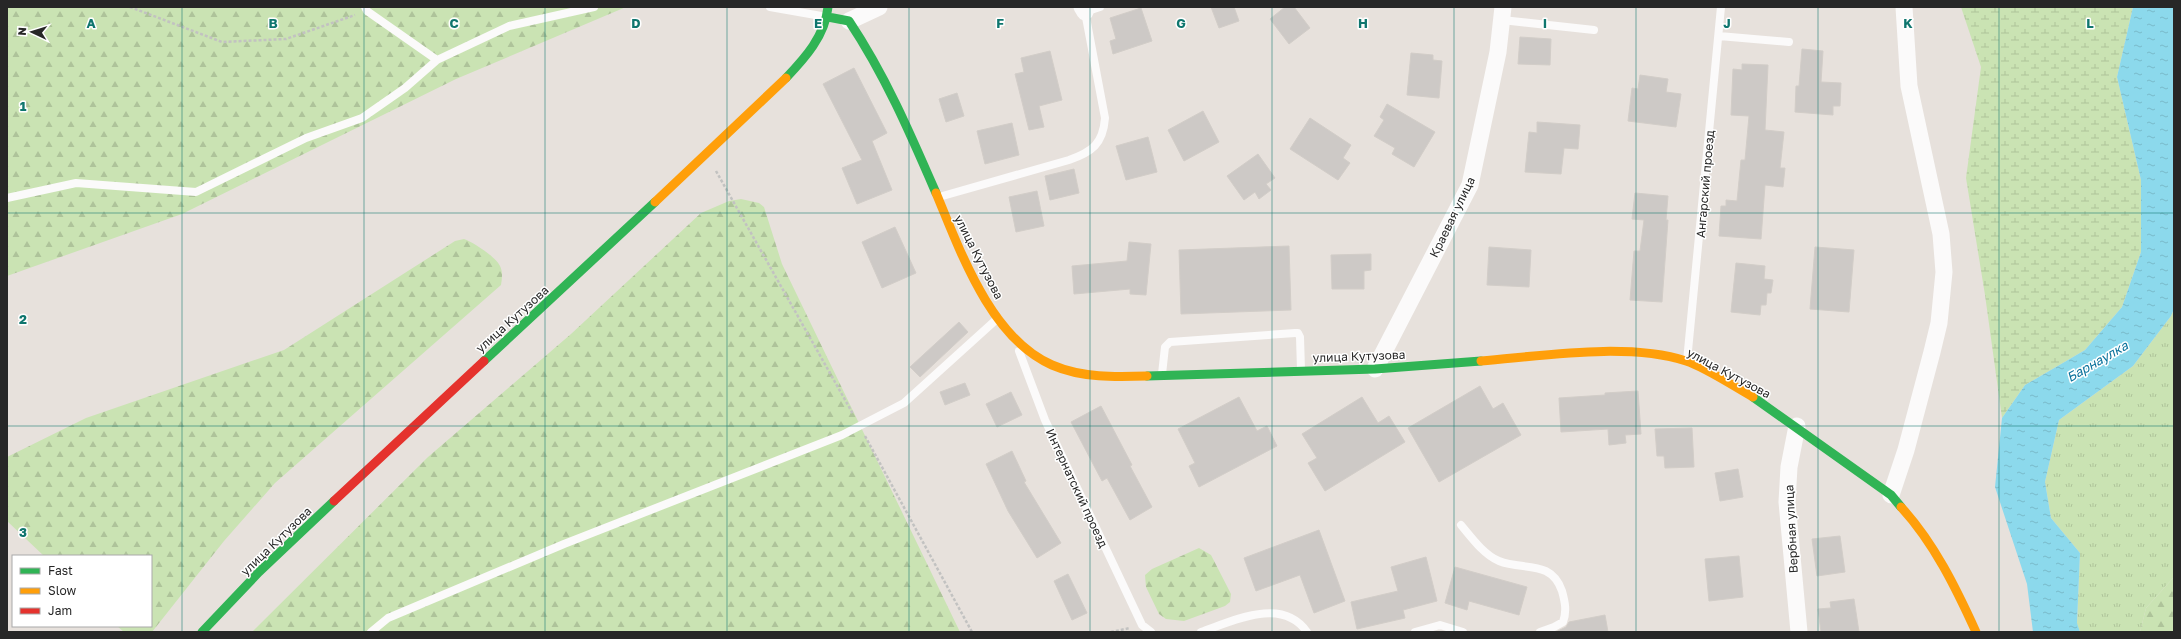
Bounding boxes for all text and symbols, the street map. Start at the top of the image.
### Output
north arrow [12,12,52,52]
text: A [86,15,96,31]
text: B [268,15,278,31]
text: C [449,15,459,31]
text: D [631,15,641,31]
text: E [814,15,822,31]
text: F [996,15,1004,31]
text: G [1176,15,1186,31]
text: H [1358,15,1368,31]
text: I [1543,15,1547,31]
text: J [1723,15,1731,31]
text: K [1903,15,1913,31]
text: L [2086,15,2094,31]
text: N [15,27,28,36]
text: 1 [20,98,27,114]
street label: Ангарский проезд [1693,129,1717,239]
street label: Краевая улица [1426,174,1478,260]
street label: улица Кутузова [951,212,1007,302]
street label: улица Кутузова [473,282,551,356]
text: 2 [19,311,27,327]
water label: Барнаулка [2063,337,2131,385]
street label: улица Кутузова [1685,345,1773,401]
street label: улица Кутузова [1312,347,1406,365]
street label: Интернатский проезд [1043,426,1111,550]
street label: Вербная улица [1781,484,1801,574]
street label: улица Кутузова [237,503,315,579]
text: 3 [19,524,27,540]
legend [12,555,152,627]
text: Fast [48,563,73,578]
text: Slow [48,583,76,598]
text: Jam [48,603,72,618]

